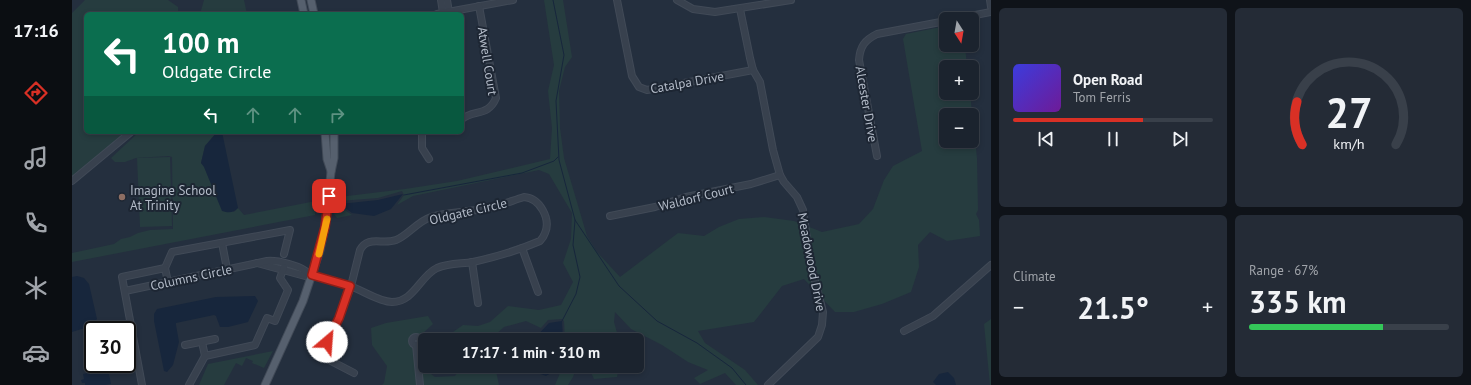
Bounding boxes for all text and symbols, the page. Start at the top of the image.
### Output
north arrow [939,12,979,52]
map controls [939,12,979,148]
text: 17:16 [13,19,59,42]
text: 100 m [162,24,239,61]
street label: Atwell Court [474,26,501,97]
icon: left [96,28,148,80]
text: Oldgate Circle [162,60,271,83]
button: + [939,60,979,100]
street label: Alcester Drive [851,65,882,143]
street label: Catalpa Drive [649,68,725,97]
text: Open Road [1073,70,1143,89]
icon: directions [22,79,50,107]
text: 27 [1325,86,1373,139]
text: Tom Ferris [1073,89,1131,106]
icon: left [200,104,222,126]
icon: ahead [242,104,264,126]
icon: ahead [284,104,306,126]
icon: right [326,104,348,126]
button: − [939,108,979,148]
icon: previous [1035,128,1057,150]
icon: pause [1102,128,1124,150]
icon: next [1169,128,1191,150]
text: km/h [1333,134,1365,153]
icon: music [22,144,50,172]
pin [312,179,346,213]
street label: Waldorf Court [657,180,736,215]
place label: Imagine School At Trinity [130,182,216,214]
icon: arrive [318,185,340,207]
marker: Imagine School At Trinity [117,192,127,202]
street label: Oldgate Circle [428,194,509,229]
icon: phone [22,209,50,237]
street label: Meadowood Drive [794,211,829,313]
street label: Columns Circle [149,261,233,294]
text: Range · 67% [1249,262,1318,279]
text: Climate [1013,268,1056,285]
icon: climate [22,274,50,302]
text: 335 km [1249,282,1347,321]
text: 21.5° [1077,288,1149,327]
text: − [1013,293,1024,321]
text: + [1202,293,1213,321]
speed limit sign: 30 [84,321,136,373]
position arrow [306,321,348,363]
icon: car [22,339,50,367]
text: 17:17 · 1 min · 310 m [462,343,600,362]

